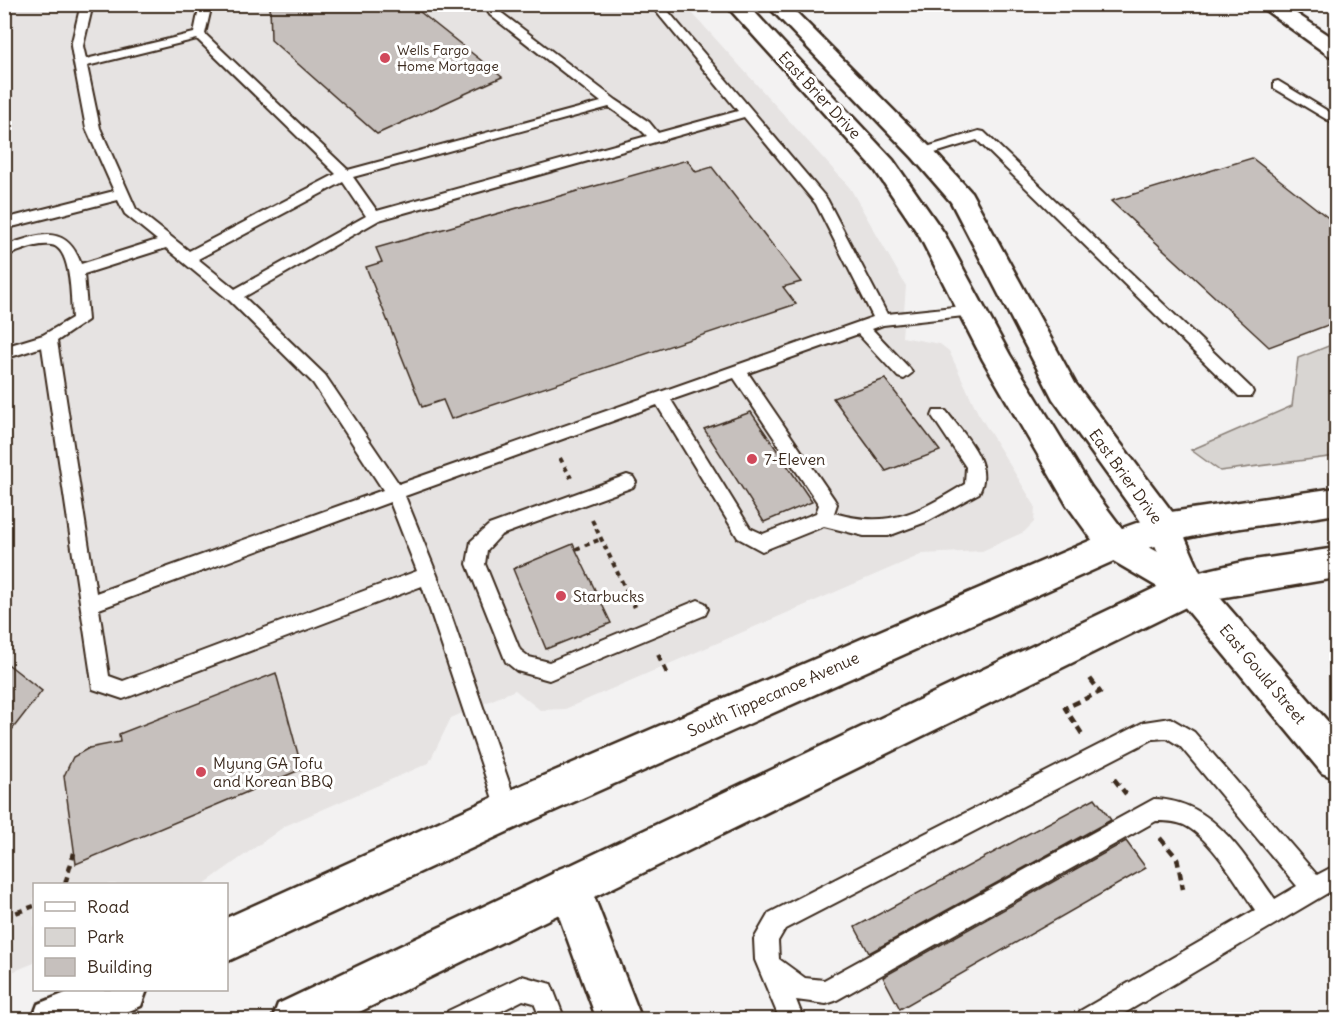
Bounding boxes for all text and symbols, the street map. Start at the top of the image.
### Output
place label: Wells Fargo Home Mortgage [397,41,499,75]
street label: East Brier Drive [774,47,866,143]
marker: Wells Fargo Home Mortgage [378,51,392,65]
street label: East Brier Drive [1085,425,1167,527]
place label: 7-Eleven [764,449,825,469]
marker: 7-Eleven [745,452,759,466]
place label: Starbucks [573,586,644,606]
marker: Starbucks [554,589,568,603]
street label: East Gould Street [1215,620,1311,728]
street label: South Tippecanoe Avenue [684,647,862,741]
place label: Myung GA Tofu and Korean BBQ [213,753,333,791]
marker: Myung GA Tofu and Korean BBQ [194,765,208,779]
legend [33,883,228,991]
text: Road [87,895,130,918]
text: Park [87,925,124,948]
text: Building [87,955,152,978]

